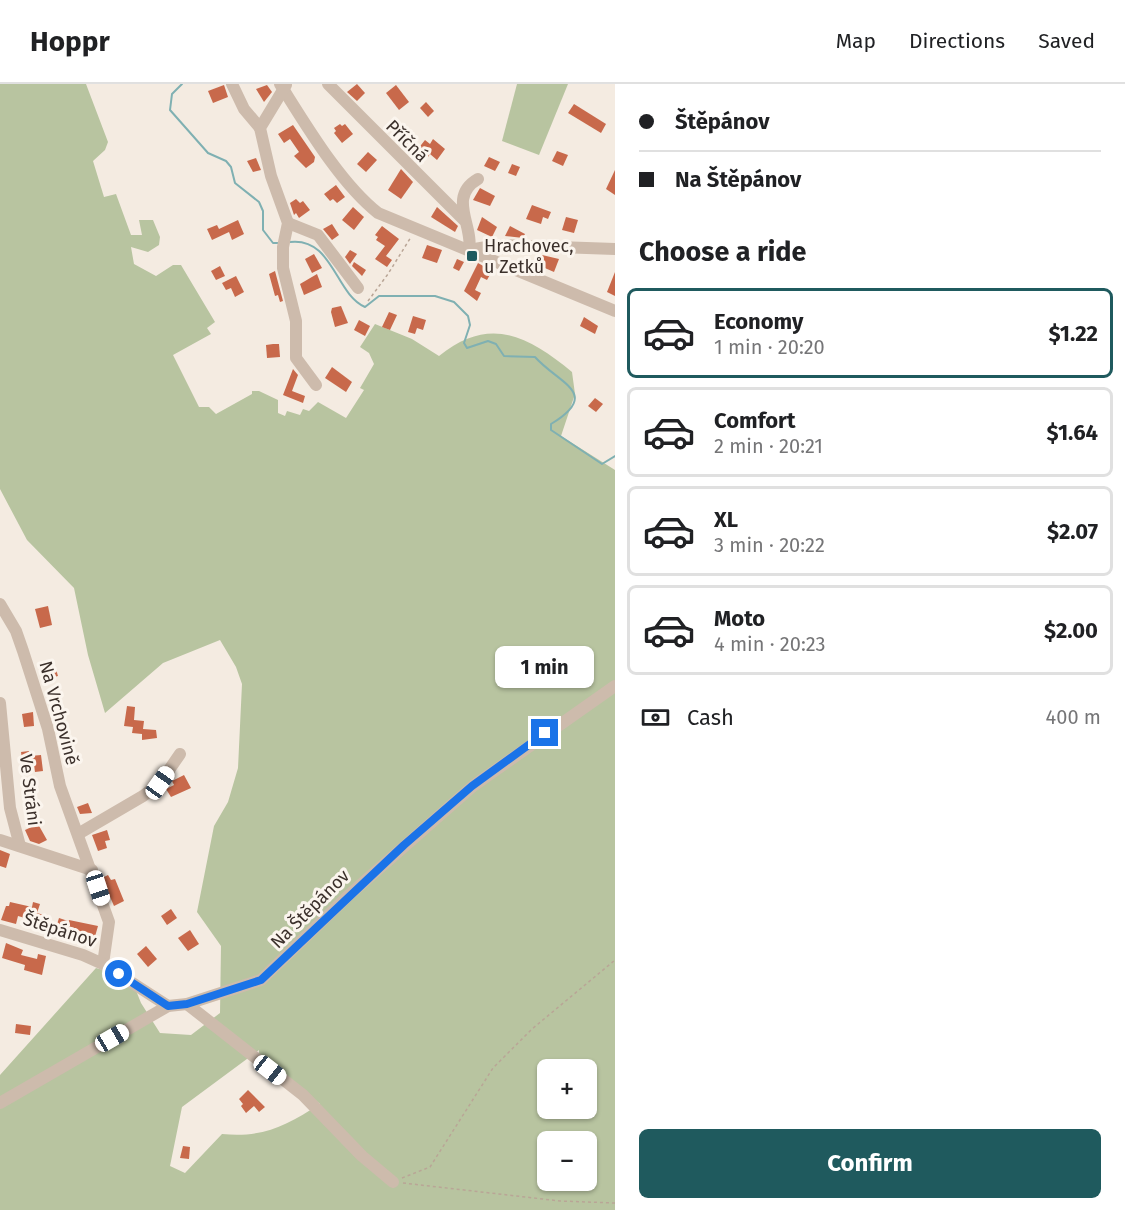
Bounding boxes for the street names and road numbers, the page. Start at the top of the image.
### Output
street label: Příčná [381,115,433,167]
street label: Na Vrchovině [35,658,83,768]
street label: Ve Stráni [15,753,45,827]
street label: Na Štěpánov [266,865,354,953]
street label: Štěpánov [20,908,100,952]

